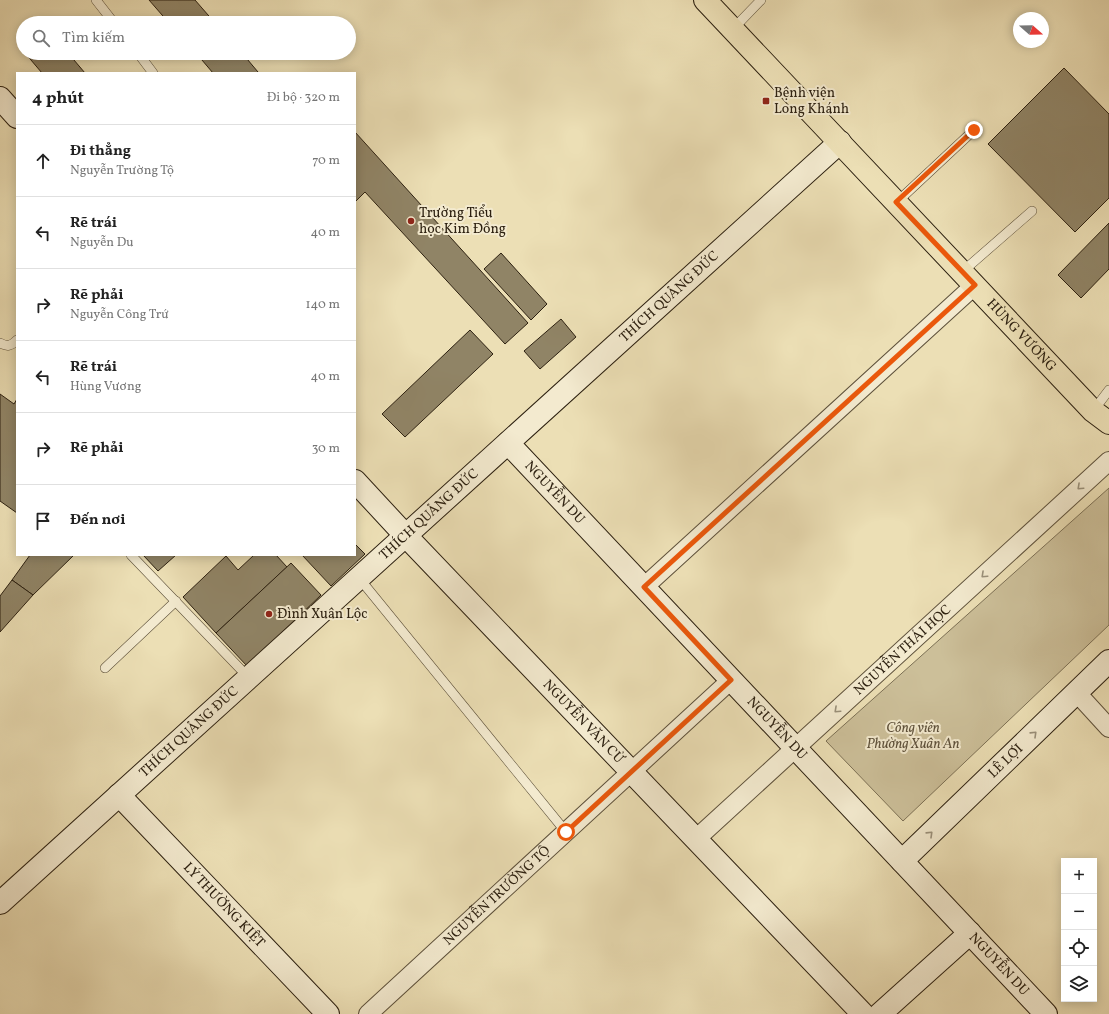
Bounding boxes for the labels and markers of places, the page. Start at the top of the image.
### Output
place label: Bệnh viện Long Khánh [774,84,849,119]
marker: Bệnh viện Long Khánh [761,96,771,106]
place label: Trường Tiểu học Kim Đồng [419,204,506,239]
marker: Trường Tiểu học Kim Đồng [406,216,416,226]
place label: Đình Xuân Lộc [277,605,368,624]
marker: Đình Xuân Lộc [264,609,274,619]

